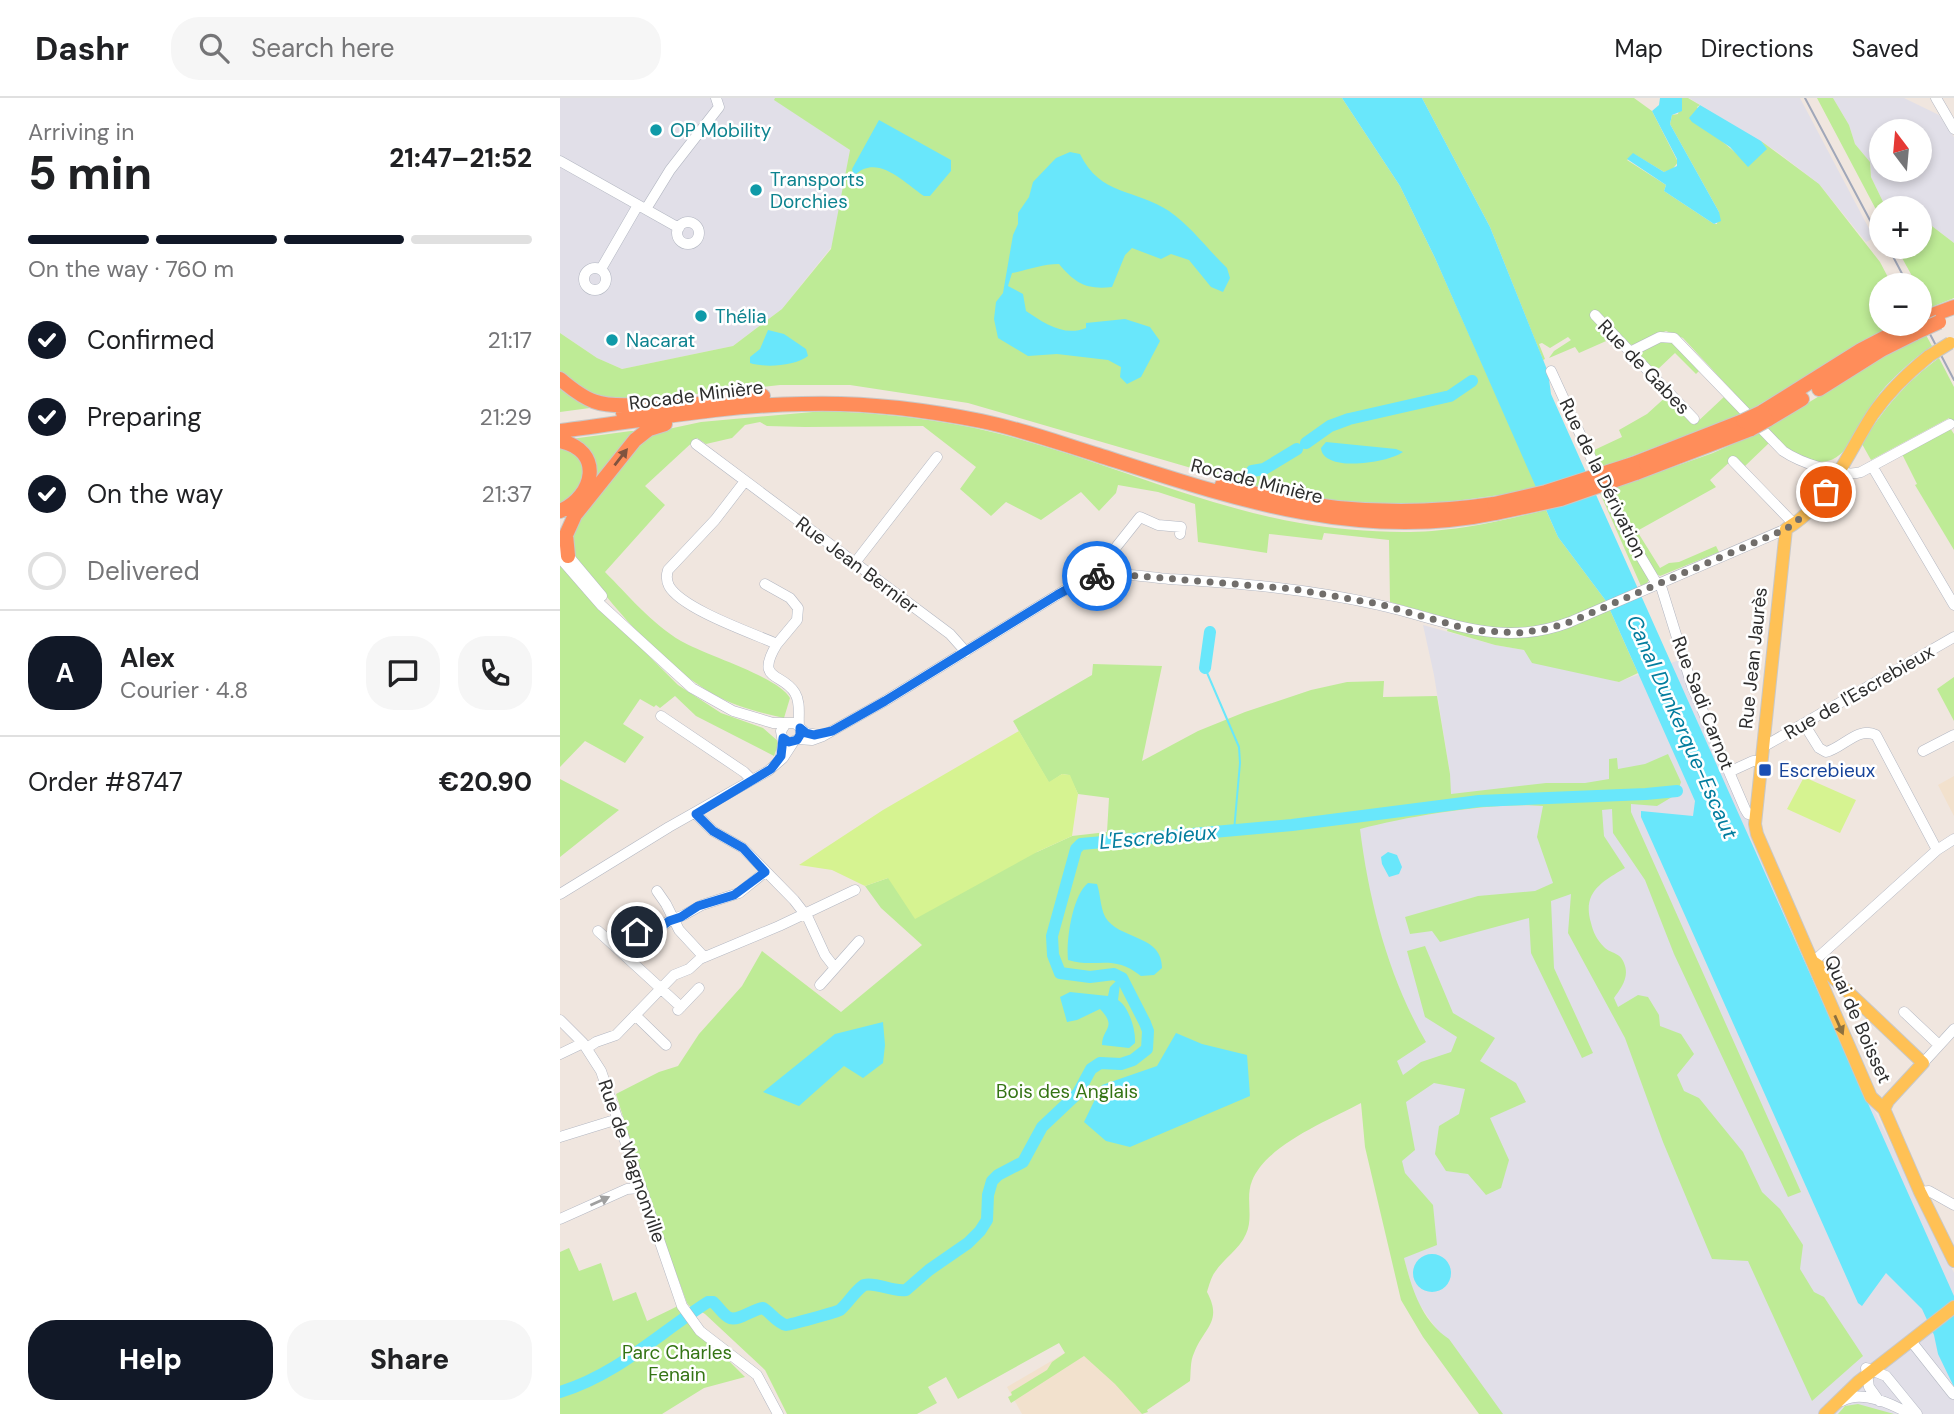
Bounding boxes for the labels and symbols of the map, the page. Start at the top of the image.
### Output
place label: OP Mobility [670,118,772,143]
north arrow [1869,119,1932,182]
marker: OP Mobility [648,122,664,138]
place label: Transports Dorchies [770,167,865,214]
marker: Transports Dorchies [748,182,764,198]
place label: Thélia [715,304,767,329]
marker: Thélia [693,308,709,324]
street label: Rue de Gabes [1592,314,1696,420]
place label: Nacarat [626,328,695,353]
marker: Nacarat [604,332,620,348]
street label: Rocade Minière [627,374,765,416]
street label: Rue de la Dérivation [1553,394,1653,562]
one-way arrow [613,448,628,466]
street label: Rocade Minière [1188,453,1326,509]
pin [1796,462,1856,522]
street label: Rue Jean Bernier [791,511,923,619]
courier [1062,541,1132,611]
street label: Rue Jean Jaurès [1733,586,1773,730]
water label: Canal Dunkerque-Escaut [1620,610,1745,844]
street label: Rue Sadi Carnot [1666,633,1740,773]
street label: Rue de l'Escrebieux [1779,639,1939,745]
place label: Escrebieux [1779,758,1876,783]
marker: Escrebieux [1757,762,1773,778]
water label: L'Escrebieux [1098,818,1219,856]
pin [607,902,667,962]
street label: Quai de Boisset [1819,951,1897,1087]
one-way arrow [1834,1014,1845,1035]
street label: Rue de Wagnonville [592,1076,672,1246]
park label: Bois des Anglais [996,1079,1138,1104]
one-way arrow [590,1195,610,1207]
park label: Parc Charles Fenain [622,1340,732,1387]

